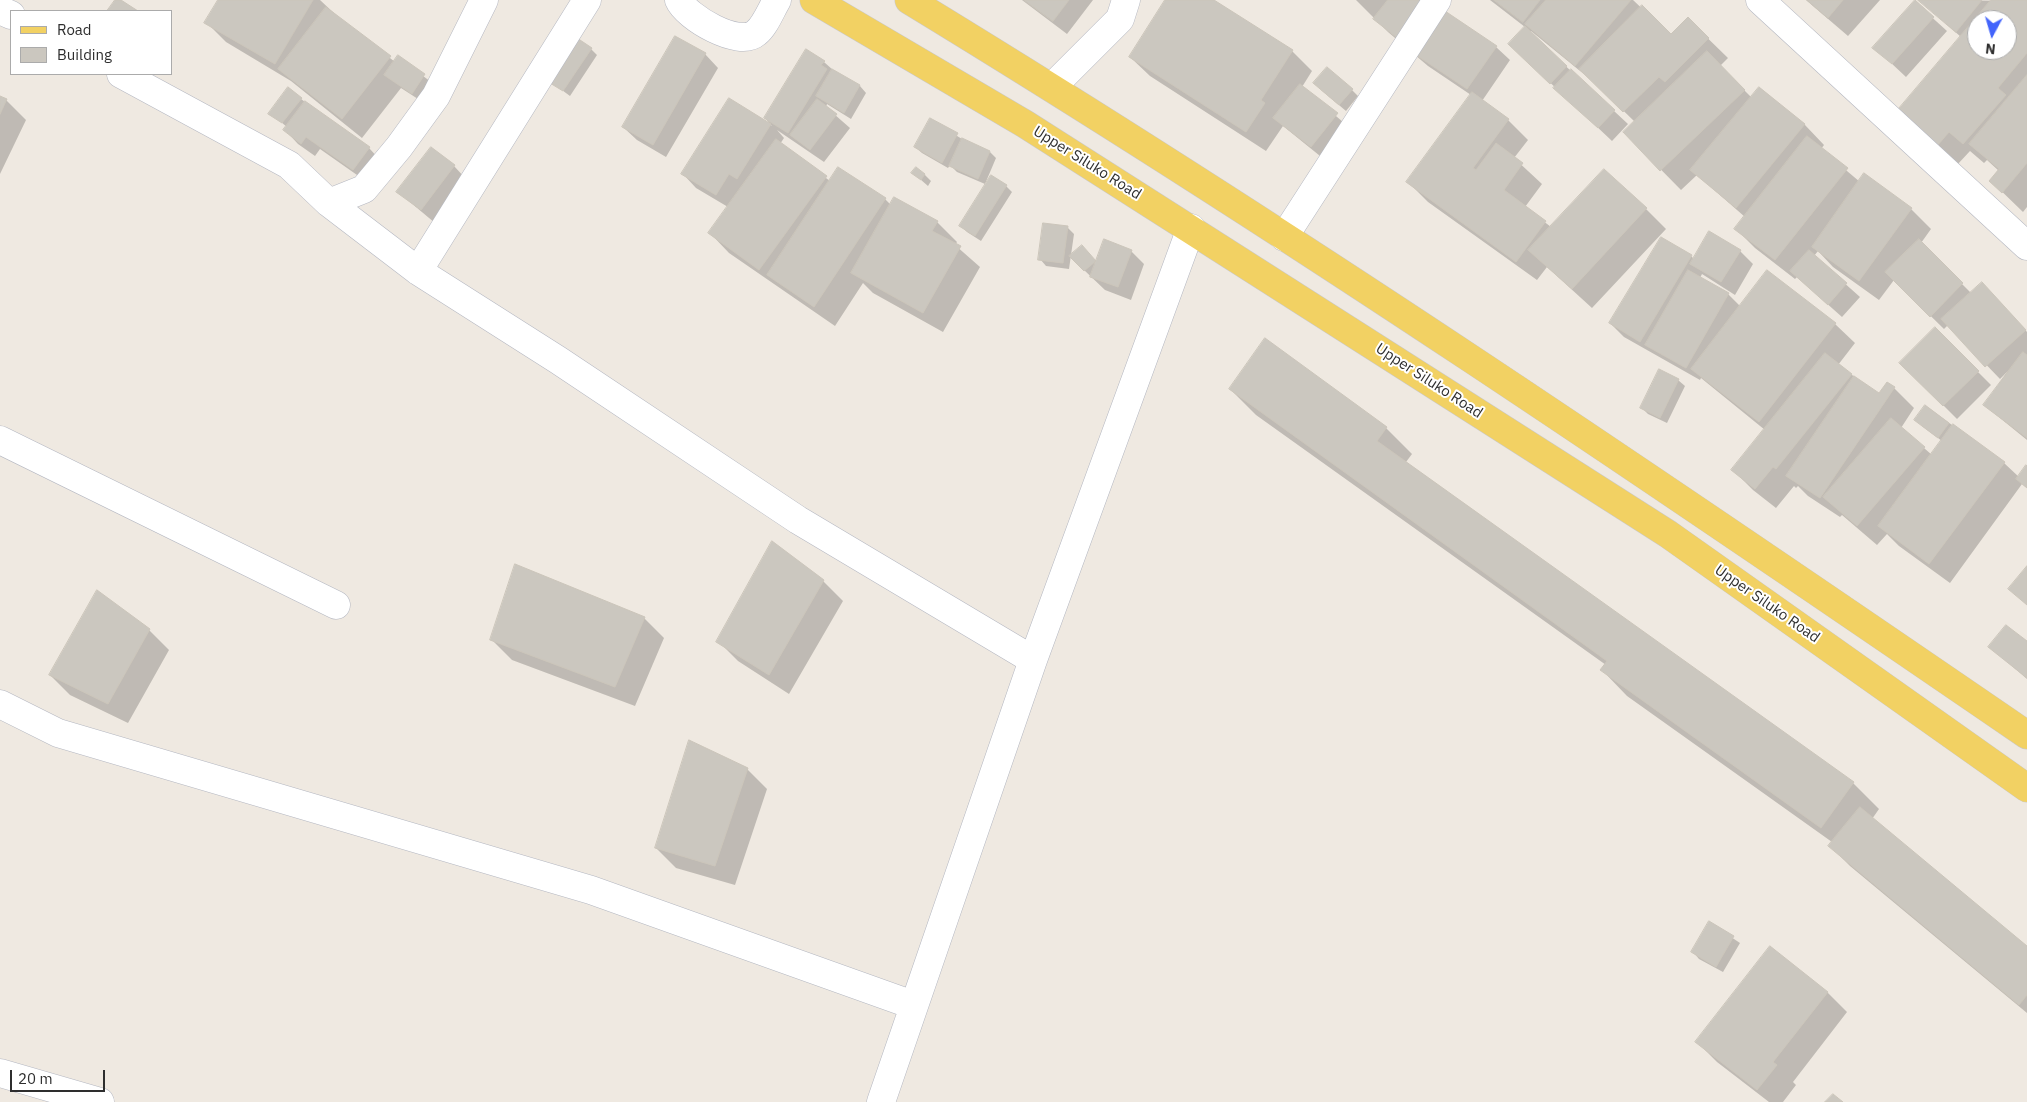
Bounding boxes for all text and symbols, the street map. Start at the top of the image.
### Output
legend [10,10,172,75]
north arrow [1967,10,2017,60]
text: Road [57,20,92,39]
text: N [1985,39,1997,58]
text: Building [57,45,112,64]
street label: Upper Siluko Road [1030,123,1144,203]
street label: Upper Siluko Road [1372,340,1486,422]
street label: Upper Siluko Road [1711,561,1823,647]
scale bar [12,1060,108,1092]
text: 20 m [18,1069,53,1088]

